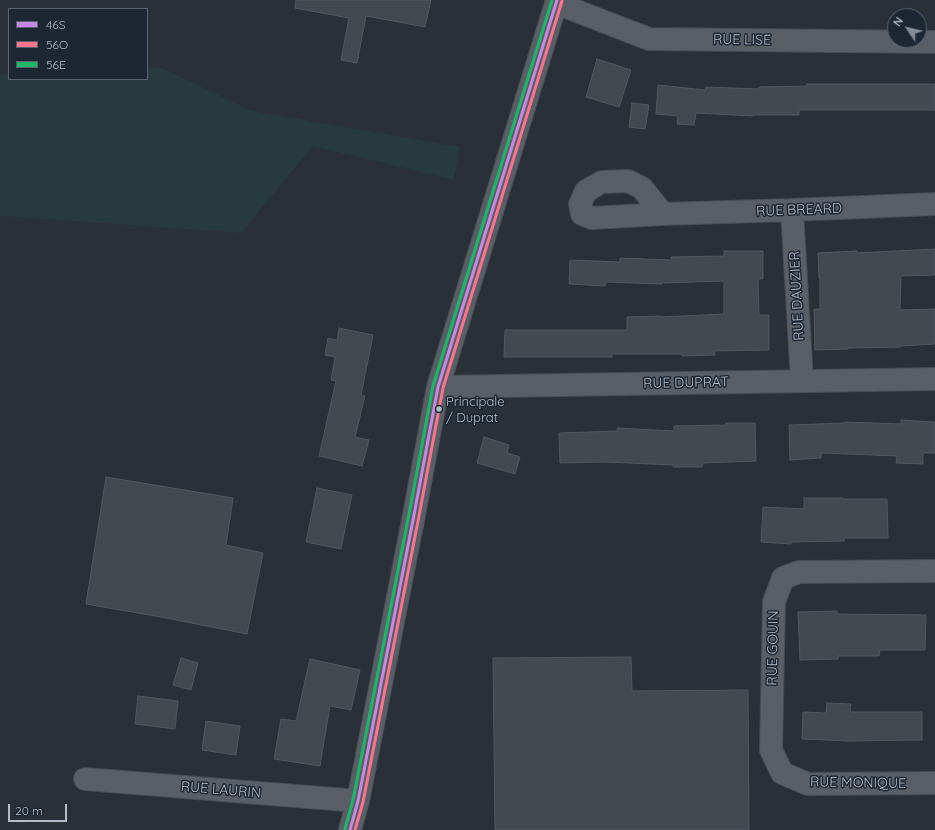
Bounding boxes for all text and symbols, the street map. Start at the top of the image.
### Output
legend [8,8,148,80]
north arrow [887,8,927,48]
text: N [890,14,906,29]
text: 46S [46,17,66,32]
street label: RUE LISE [713,31,771,49]
text: 56O [46,37,68,52]
text: 56E [46,57,66,72]
street label: RUE BREARD [756,200,842,220]
street label: RUE DAUZIER [786,251,808,341]
street label: RUE DUPRAT [643,374,729,392]
place label: Principale / Duprat [446,394,505,425]
marker: Principale / Duprat [434,404,444,414]
street label: RUE GOUIN [764,610,782,686]
street label: RUE MONIQUE [810,774,906,792]
street label: RUE LAURIN [180,778,262,802]
scale bar [10,796,69,822]
text: 20 m [15,803,43,818]

